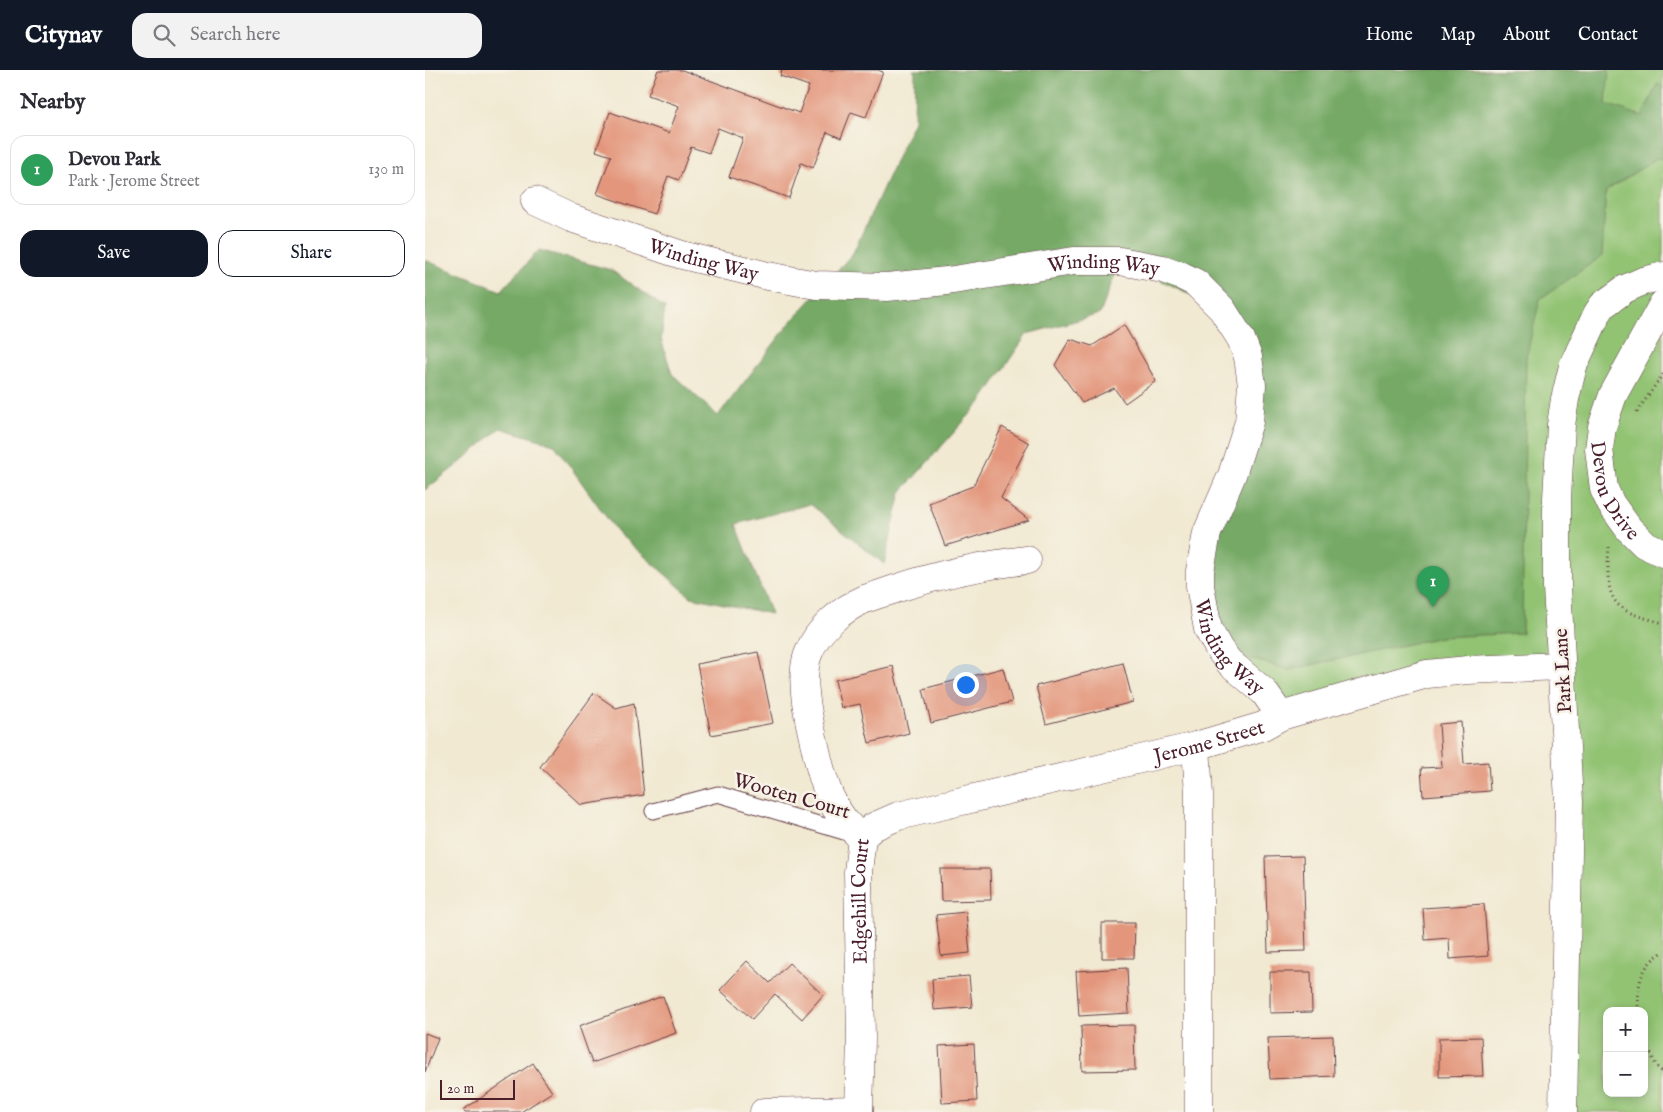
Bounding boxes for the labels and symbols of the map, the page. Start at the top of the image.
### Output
street label: Winding Way [645,234,761,287]
street label: Winding Way [1046,250,1162,282]
street label: Devou Drive [1584,440,1644,546]
pin: 1 [1417,566,1449,607]
street label: Winding Way [1189,597,1269,701]
street label: Park Lane [1549,628,1578,714]
your location [953,672,979,698]
street label: Jerome Street [1150,715,1268,770]
street label: Wooten Court [730,768,853,825]
street label: Edgehill Court [847,837,876,964]
scale bar [440,1077,515,1100]

